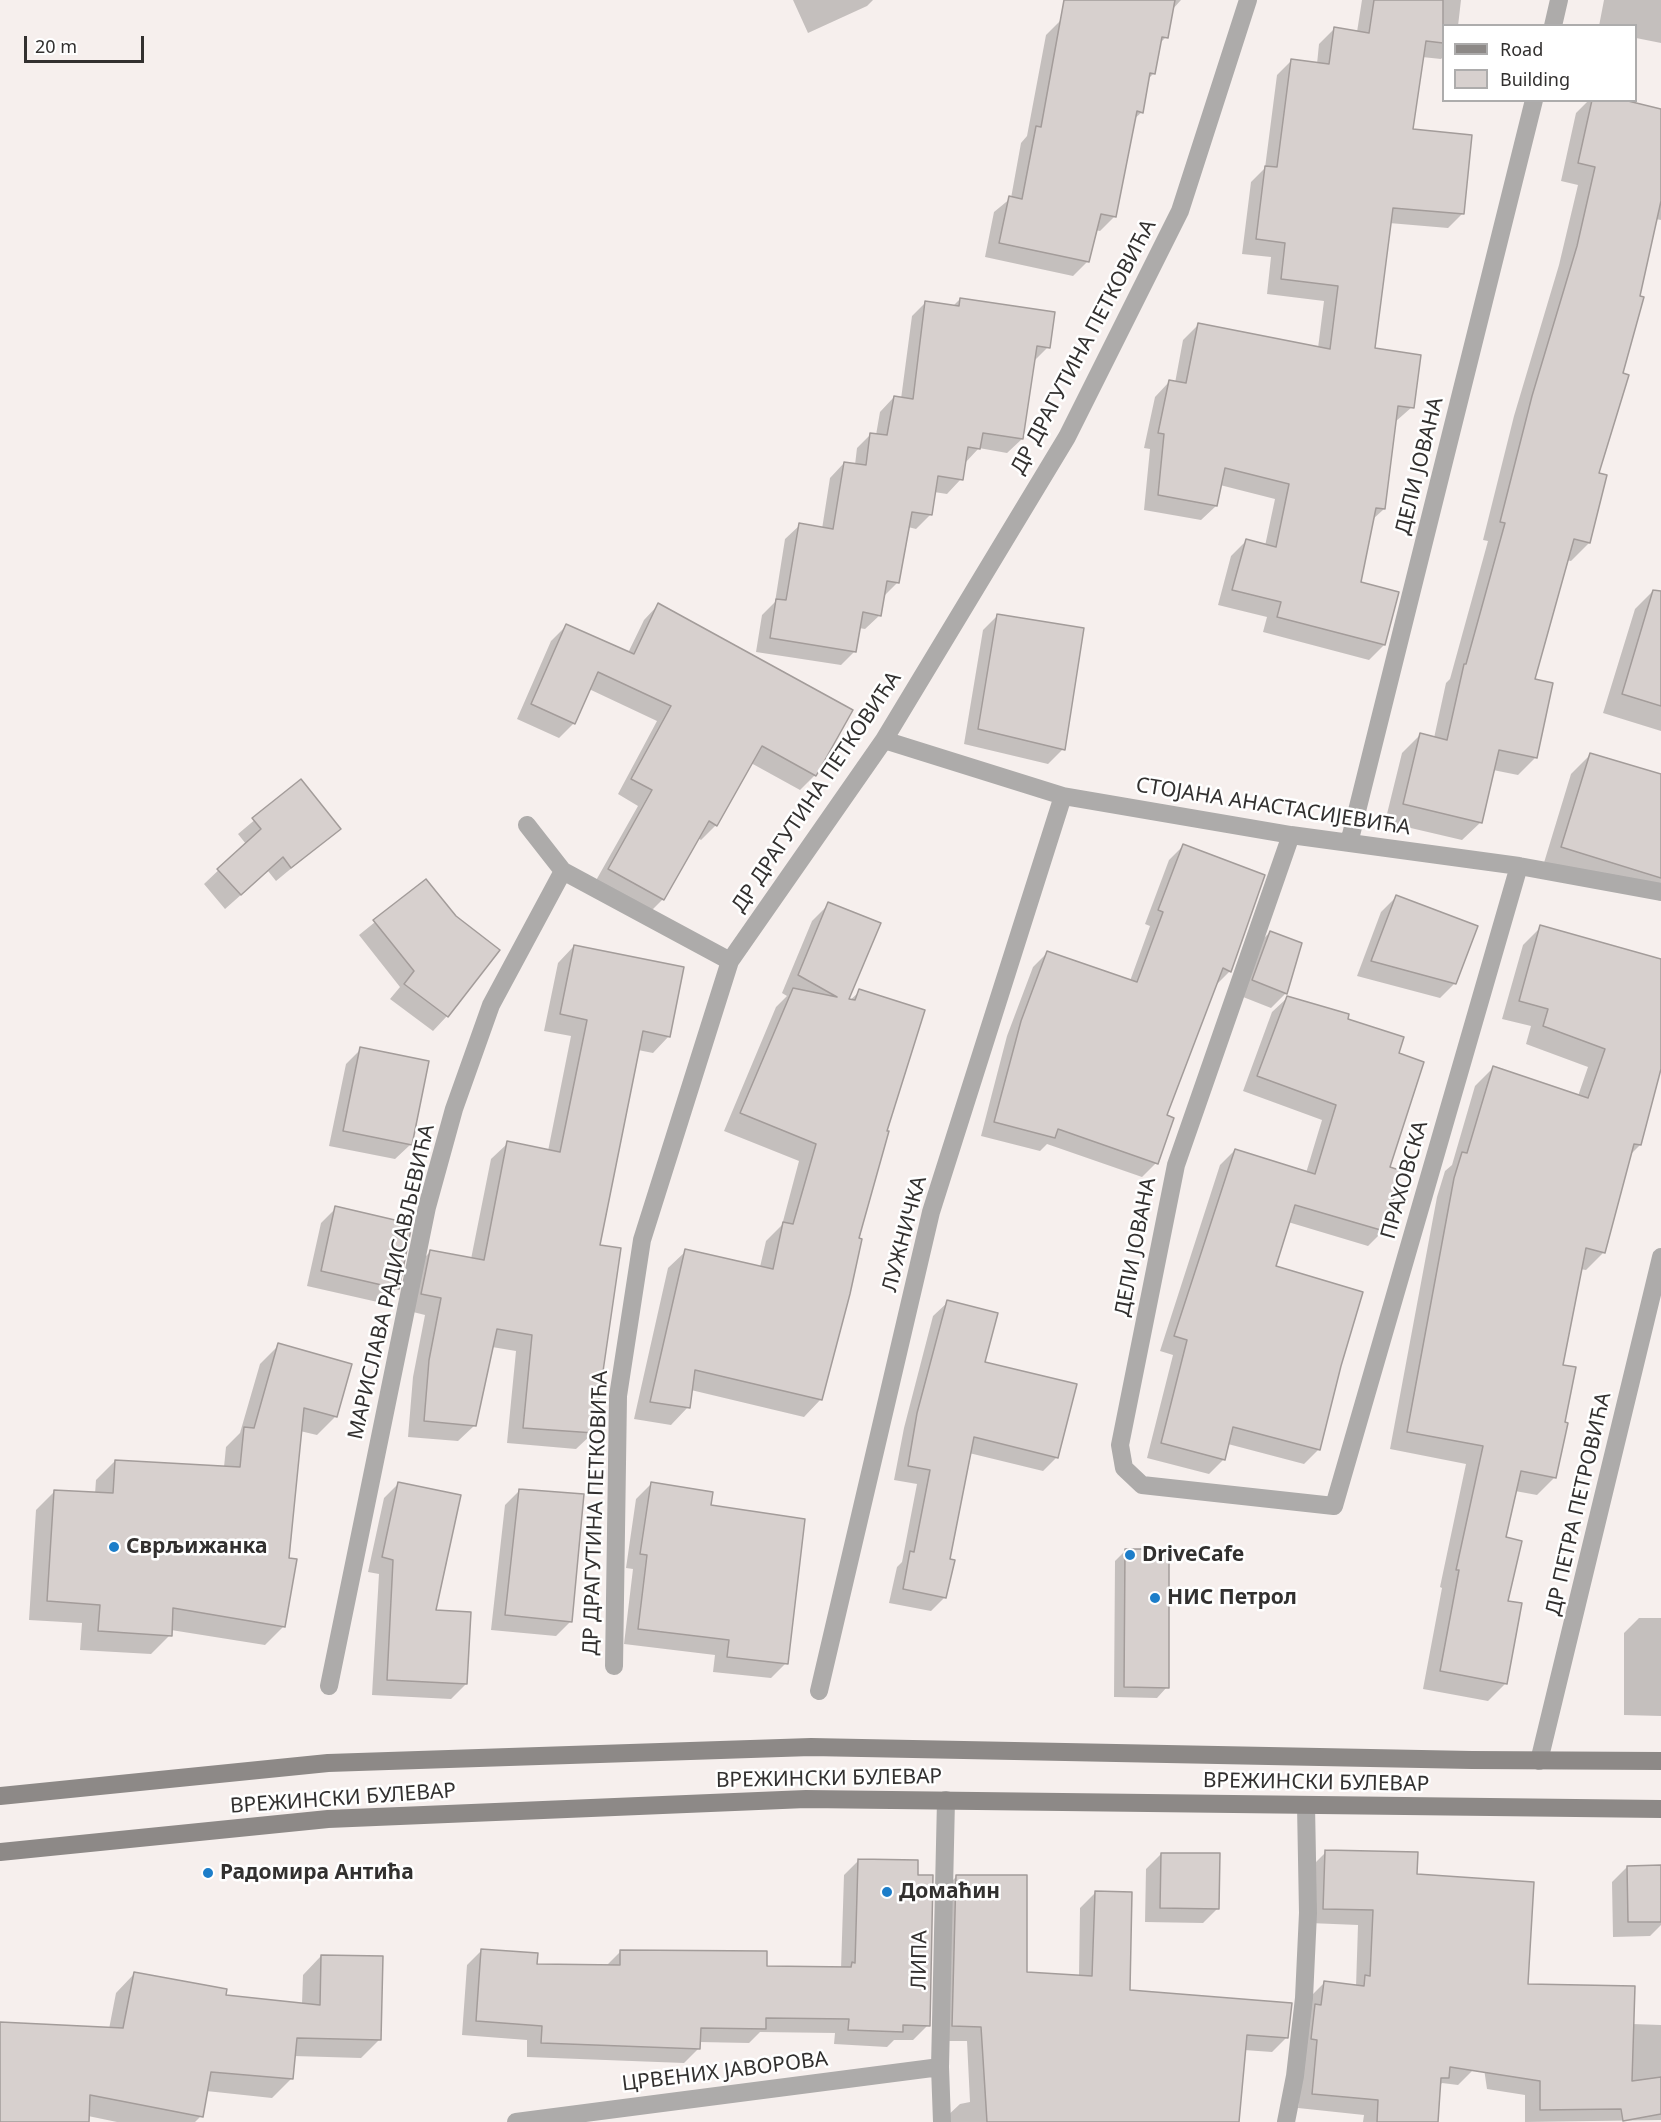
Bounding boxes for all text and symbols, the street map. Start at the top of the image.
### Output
scale bar [27,24,147,62]
legend [1442,24,1637,102]
text: 20 m [35,34,77,58]
text: Road [1500,37,1543,61]
text: Building [1500,67,1570,91]
street label: ДР ДРАГУТИНА ПЕТКОВИЋА [1006,215,1162,479]
street label: ДЕЛИ ЈОВАНА [1391,395,1449,537]
street label: ДР ДРАГУТИНА ПЕТКОВИЋА [727,667,907,917]
street label: СТОЈАНА АНАСТАСИЈЕВИЋА [1134,773,1412,841]
street label: ПРАХОВСКА [1376,1118,1434,1242]
street label: МАРИСЛАВА РАДИСАВЉЕВИЋА [343,1122,441,1442]
street label: ЛУЖНИЧКА [877,1173,933,1295]
street label: ДЕЛИ ЈОВАНА [1110,1176,1162,1318]
street label: ДР ДРАГУТИНА ПЕТКОВИЋА [578,1370,614,1656]
street label: ДР ПЕТРА ПЕТРОВИЋА [1541,1390,1617,1618]
place label: Сврљижанка [126,1534,267,1560]
marker: Сврљижанка [107,1540,121,1554]
place label: DriveCafe [1142,1542,1244,1568]
marker: DriveCafe [1123,1548,1137,1562]
place label: НИС Петрол [1167,1585,1297,1611]
marker: НИС Петрол [1148,1591,1162,1605]
street label: ВРЕЖИНСКИ БУЛЕВАР [716,1764,942,1794]
street label: ВРЕЖИНСКИ БУЛЕВАР [1203,1768,1429,1798]
street label: ВРЕЖИНСКИ БУЛЕВАР [229,1779,457,1819]
place label: Радомира Антића [220,1860,414,1886]
marker: Радомира Антића [201,1866,215,1880]
place label: Домаћин [899,1879,1000,1905]
marker: Домаћин [880,1885,894,1899]
street label: ЛИПА [907,1930,933,1990]
street label: ЦРВЕНИХ ЈАВОРОВА [621,2047,829,2097]

